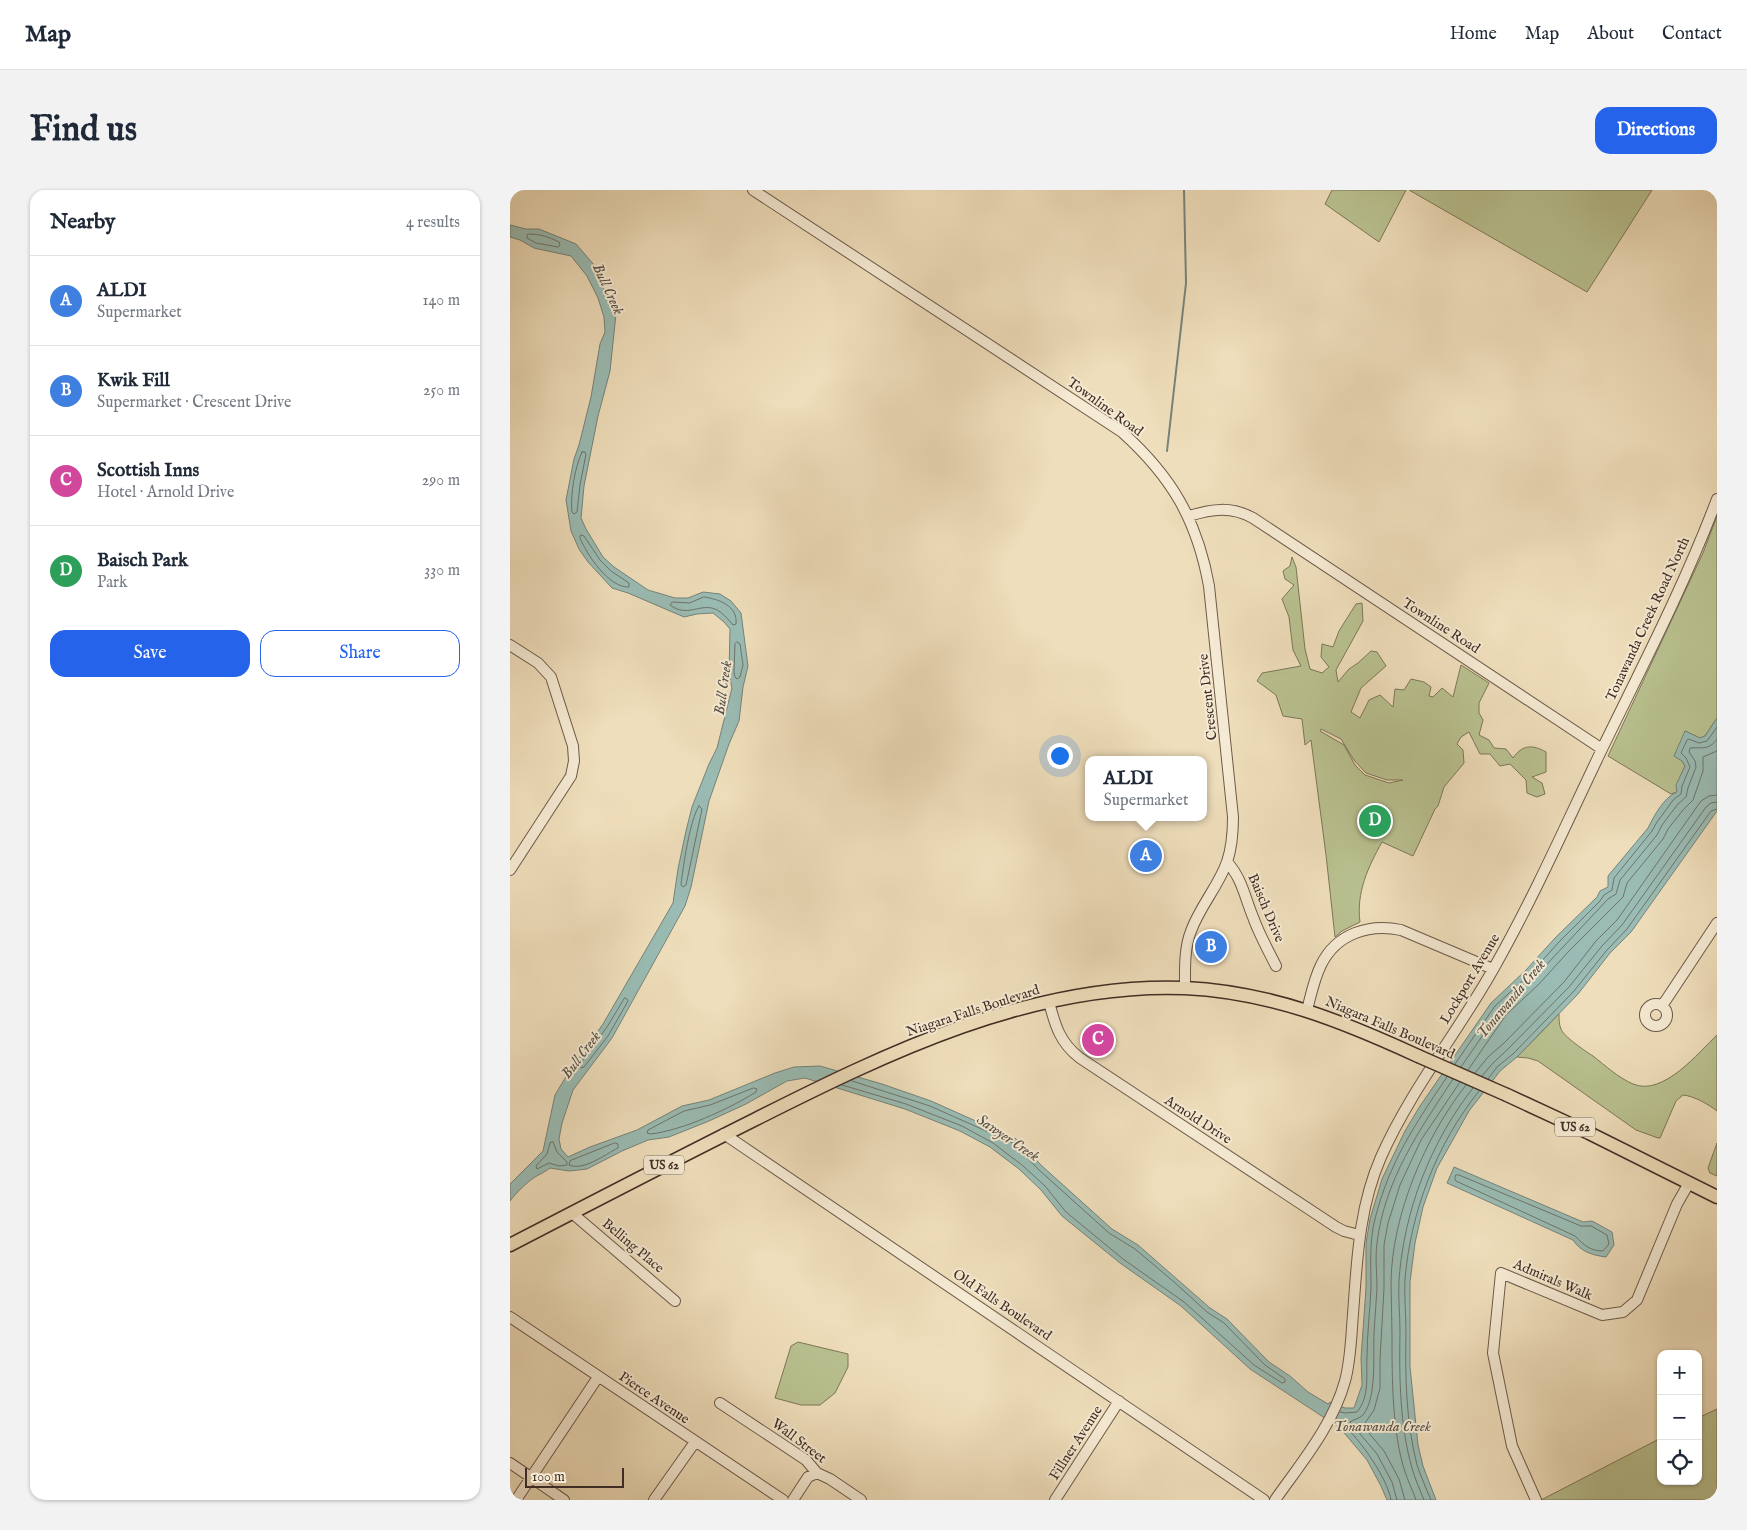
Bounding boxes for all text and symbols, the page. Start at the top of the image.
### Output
text: Map [25,19,71,50]
text: Home [1450,23,1497,46]
text: Map [1525,23,1559,46]
text: About [1587,23,1634,46]
text: Contact [1662,23,1722,46]
button: Directions [1595,107,1717,154]
text: Find us [30,108,137,153]
text: Nearby [50,209,115,236]
text: 4 results [406,213,460,233]
water label: Bull Creek [588,260,628,318]
text: ALDI [97,279,147,303]
text: A [61,291,71,311]
text: 140 m [422,291,460,311]
text: Supermarket [97,303,182,323]
text: Kwik Fill [97,369,170,393]
street label: Townline Road [1064,374,1147,441]
text: B [61,381,71,401]
text: 250 m [423,381,460,401]
text: Supermarket · Crescent Drive [97,393,291,413]
text: Scottish Inns [97,459,199,483]
text: C [60,471,72,491]
text: 290 m [422,471,460,491]
text: Hotel · Arnold Drive [97,483,234,503]
street label: Tonawanda Creek Road North [1602,534,1694,704]
text: Baisch Park [97,549,188,573]
text: D [60,561,72,581]
text: 330 m [424,561,460,581]
text: Park [97,573,127,593]
street label: Townline Road [1399,594,1484,658]
button: Save [50,630,250,677]
button: Share [260,630,460,677]
street label: Crescent Drive [1194,652,1221,741]
water label: Bull Creek [710,660,736,716]
your location [1047,743,1073,769]
popup [1085,756,1207,821]
text: ALDI [1104,767,1153,791]
text: Supermarket [1104,791,1188,811]
pin: D [1359,802,1391,840]
pin: A [1130,837,1162,875]
street label: Baisch Drive [1243,871,1289,946]
pin: B [1195,928,1227,966]
street label: Lockport Avenue [1436,930,1504,1027]
water label: Tonawanda Creek [1472,955,1550,1043]
street label: Niagara Falls Boulevard [904,981,1042,1041]
street label: Niagara Falls Boulevard [1322,993,1458,1064]
pin: C [1082,1021,1114,1059]
water label: Bull Creek [557,1027,605,1083]
street label: Arnold Drive [1160,1091,1235,1149]
water label: Sawyer Creek [973,1110,1043,1166]
road number: US 62 [1555,1118,1595,1136]
road number: US 62 [644,1156,684,1174]
street label: Belling Place [598,1215,668,1278]
street label: Admirals Walk [1510,1255,1596,1305]
street label: Old Falls Boulevard [949,1265,1055,1345]
map controls [1657,1350,1702,1485]
button: + [1657,1350,1702,1395]
street label: Pierce Avenue [615,1368,693,1429]
button: − [1657,1395,1702,1440]
street label: Fillner Avenue [1045,1402,1107,1484]
street label: Wall Street [768,1415,830,1468]
water label: Tonawanda Creek [1333,1417,1431,1436]
button: locate [1657,1440,1702,1485]
scale bar [525,1465,624,1488]
text: 100 m [532,1468,565,1486]

